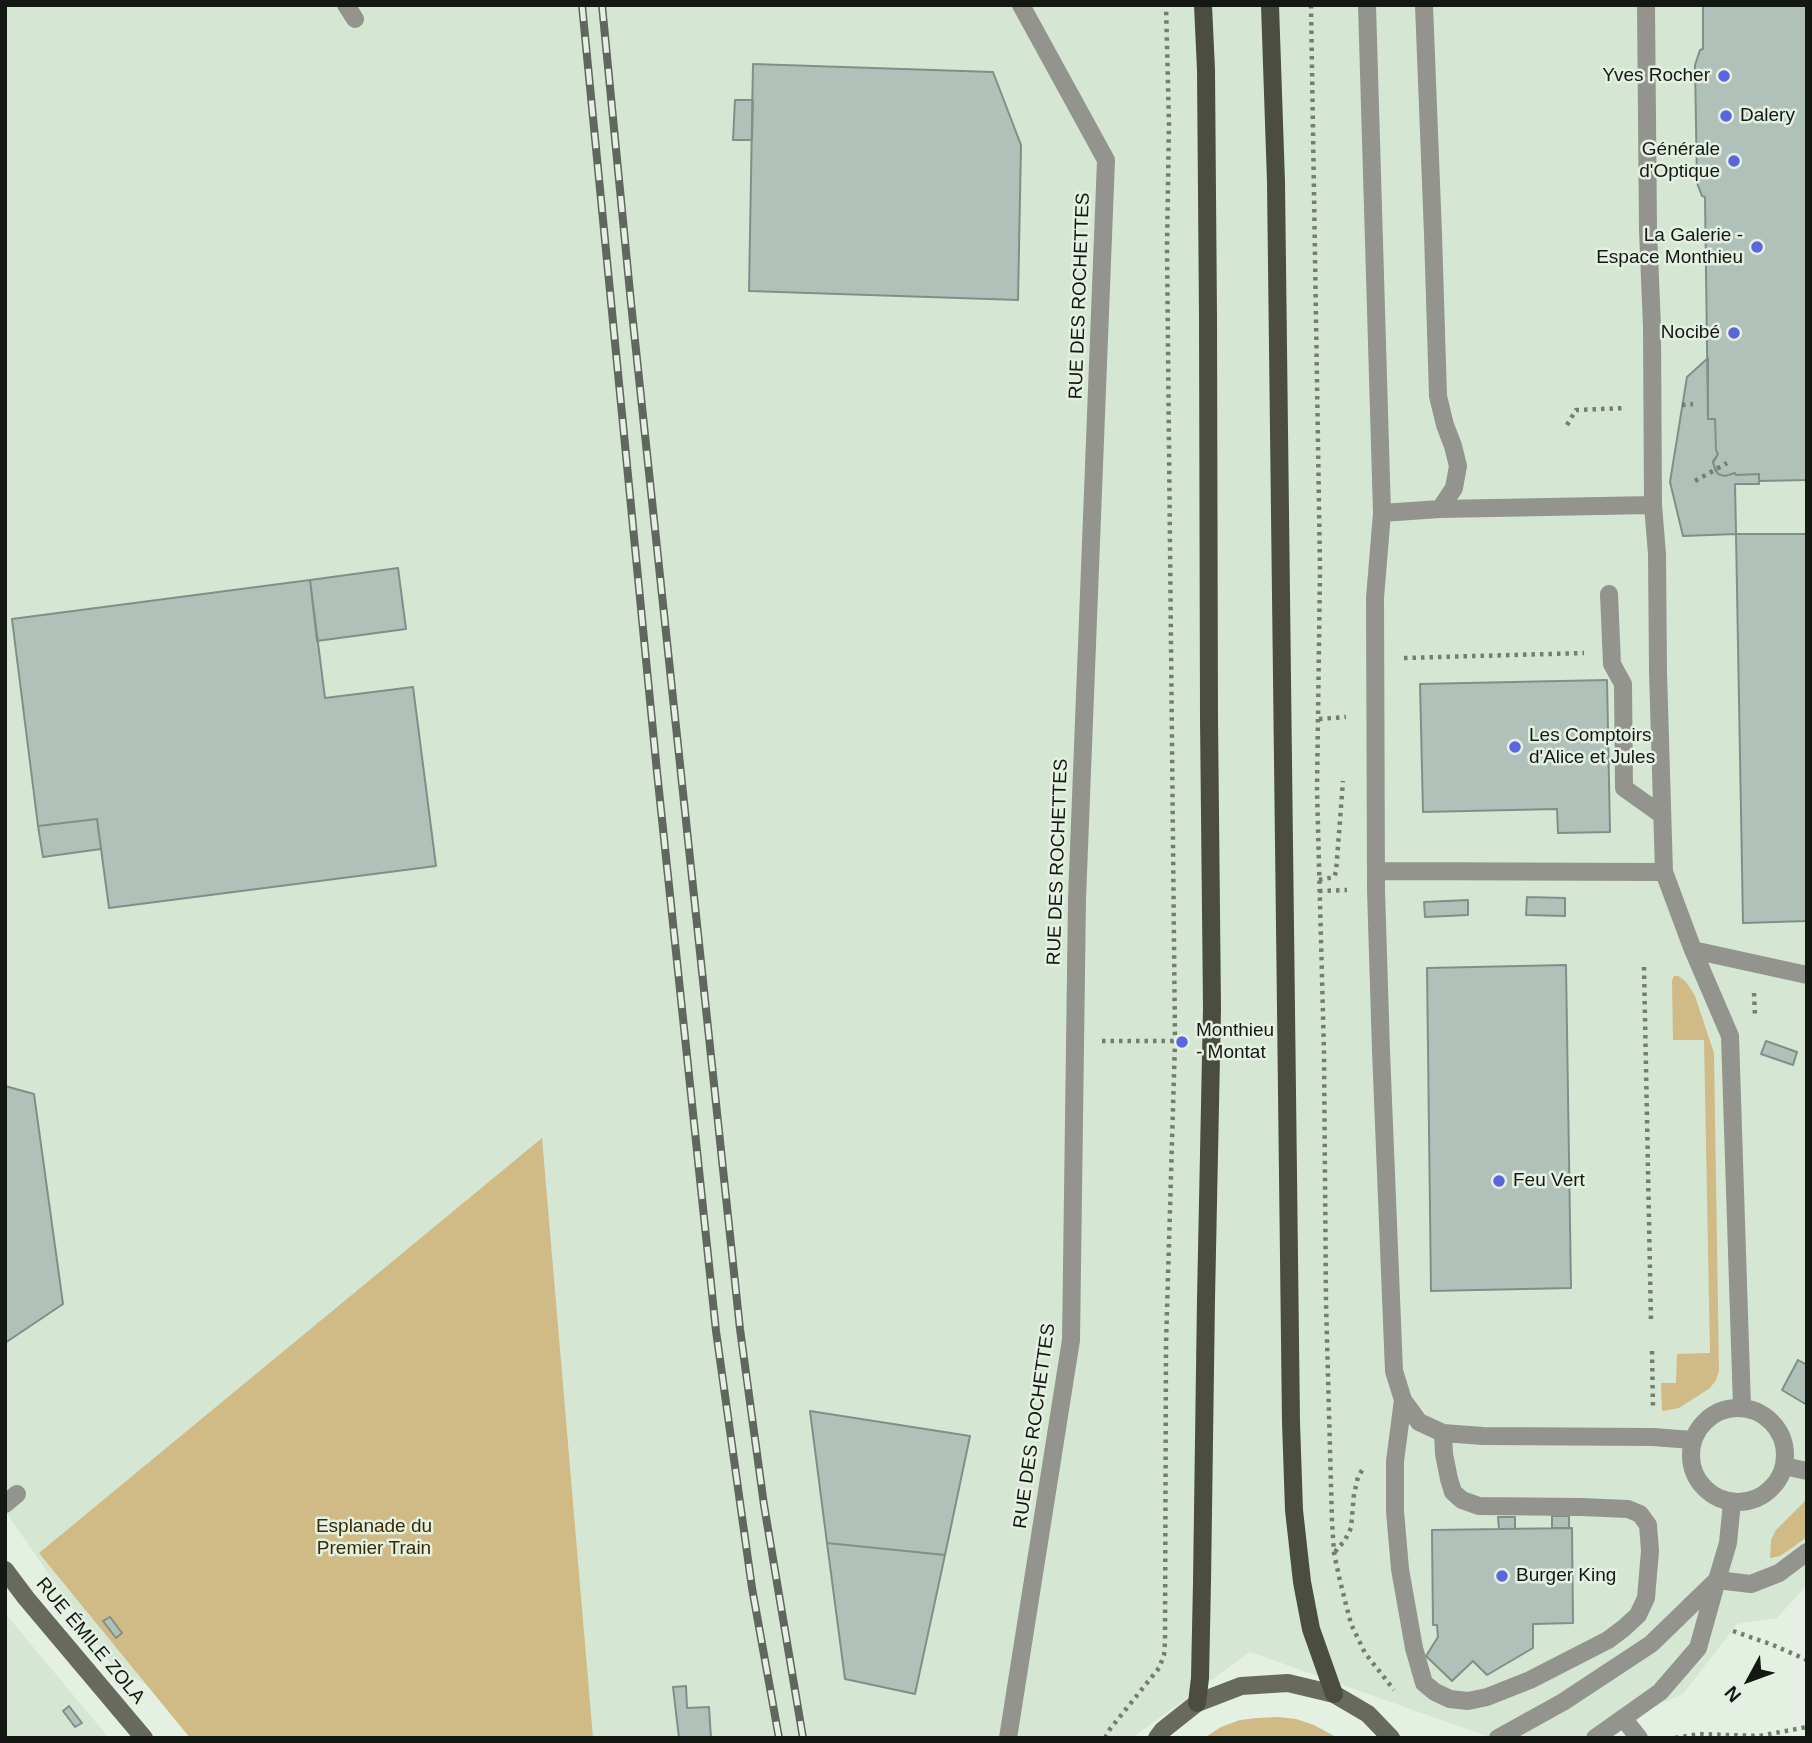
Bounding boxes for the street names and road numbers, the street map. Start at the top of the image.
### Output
street label: RUE DES ROCHETTES [1065,192,1095,400]
street label: RUE DES ROCHETTES [1043,758,1073,966]
street label: RUE DES ROCHETTES [1009,1322,1061,1530]
street label: RUE ÉMILE ZOLA [31,1573,149,1709]

